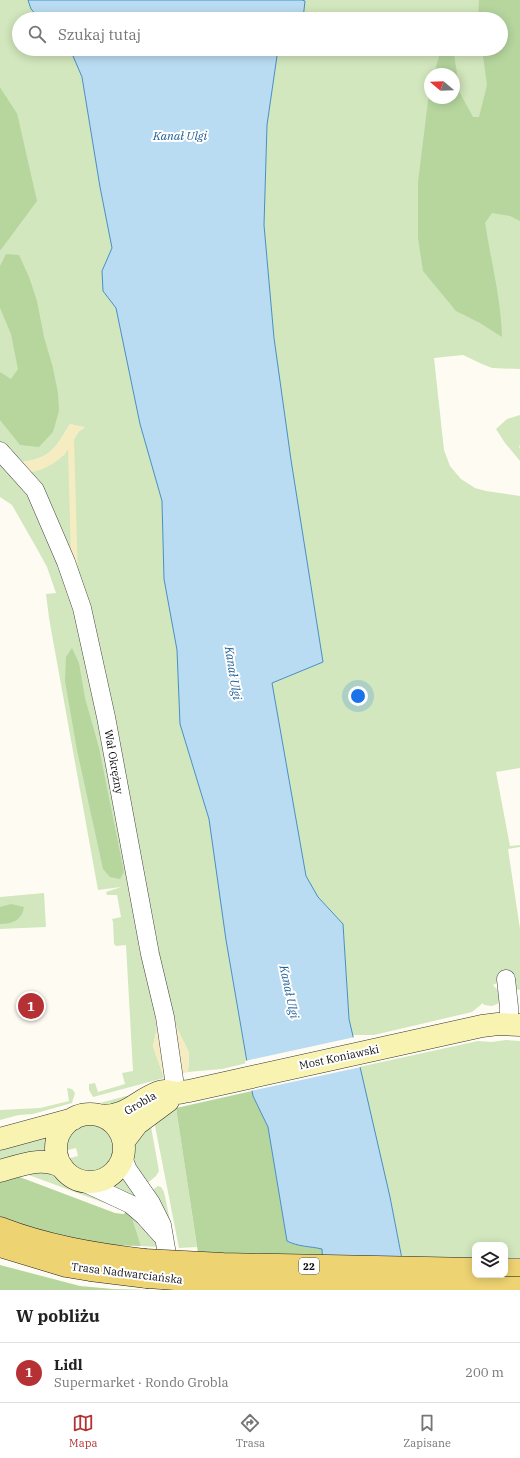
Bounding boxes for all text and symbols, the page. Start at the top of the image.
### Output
search box [12,12,508,56]
icon: search [26,23,48,45]
text: Szukaj tutaj [58,25,141,44]
north arrow [424,68,460,104]
water label: Kanał Ulgi [152,128,207,143]
water label: Kanał Ulgi [222,644,245,701]
your location [348,686,368,706]
street label: Wał Okrężny [101,729,127,795]
water label: Kanał Ulgi [276,963,303,1020]
pin: 1 [18,991,44,1021]
street label: Most Koniawski [298,1042,381,1072]
street label: Grobla [121,1088,159,1118]
map controls [472,1242,508,1278]
button: layers [472,1242,508,1278]
road number: 22 [299,1258,319,1274]
street label: Trasa Nadwarciańska [70,1259,184,1287]
text: W pobliżu [16,1305,100,1327]
text: Lidl [54,1355,83,1374]
text: 1 [25,1364,33,1381]
text: 200 m [465,1364,504,1381]
text: Supermarket · Rondo Grobla [54,1374,229,1391]
tab: Mapa [69,1412,98,1450]
tab: Trasa [236,1412,265,1450]
tab: Zapisane [403,1412,451,1450]

